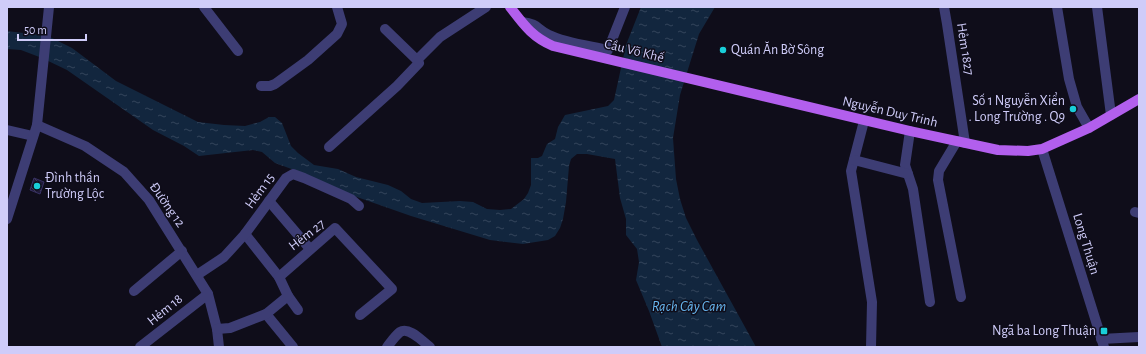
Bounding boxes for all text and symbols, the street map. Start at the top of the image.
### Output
scale bar [18,16,86,42]
street label: Hẻm 1827 [954,22,976,76]
text: 50 m [24,24,47,36]
street label: Cầu Võ Khế [603,36,666,65]
place label: Quán Ăn Bờ Sông [731,41,824,57]
marker: Quán Ăn Bờ Sông [718,45,728,55]
street label: Nguyễn Duy Trinh [841,92,939,130]
place label: Số 1 Nguyễn Xiển . Long Trường . Q9 [969,92,1065,124]
marker: Số 1 Nguyễn Xiển . Long Trường . Q9 [1068,104,1078,114]
place label: Đình thần Trường Lộc [45,170,105,201]
street label: Hẻm 15 [243,171,277,211]
street label: Đường 12 [147,180,187,230]
marker: Đình thần Trường Lộc [32,181,42,191]
street label: Long Thuận [1070,212,1102,276]
street label: Hẻm 27 [286,217,328,253]
street label: Hẻm 18 [145,292,185,328]
water label: Rạch Cây Cam [652,299,726,314]
place label: Ngã ba Long Thuận [992,324,1096,338]
marker: Ngã ba Long Thuận [1099,326,1109,336]

